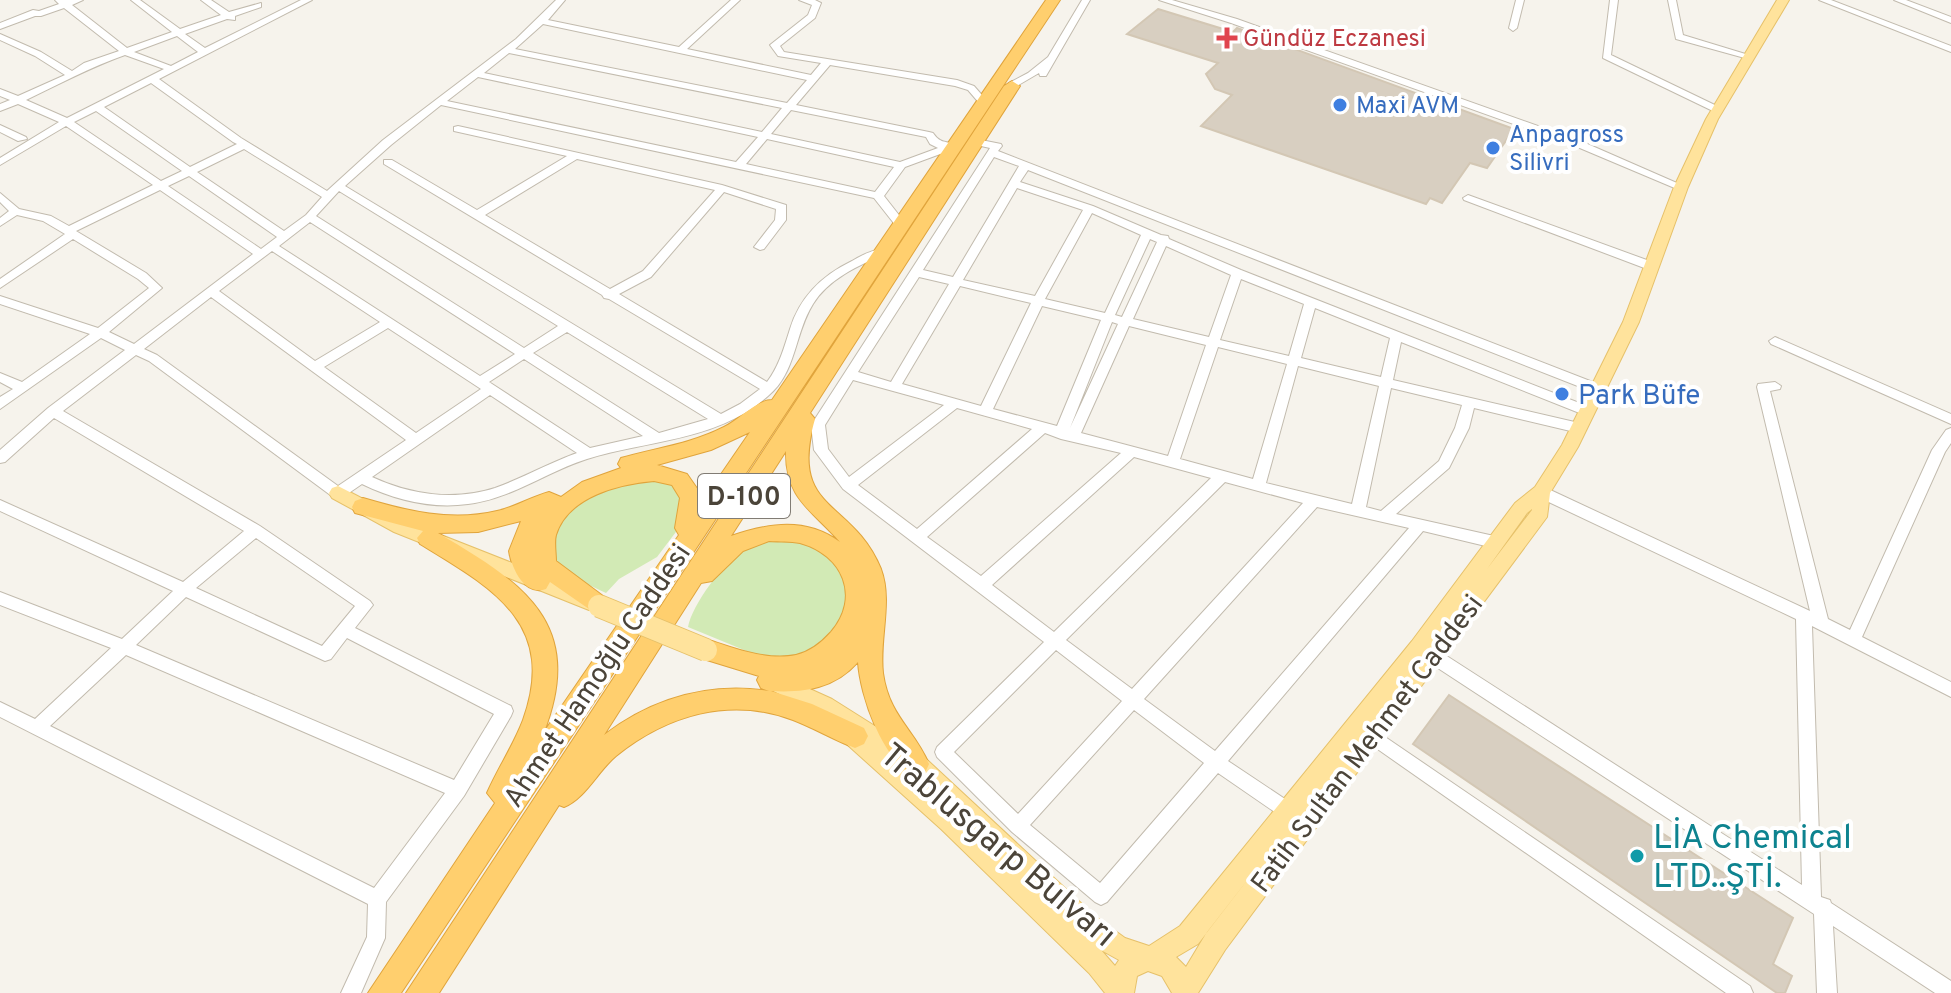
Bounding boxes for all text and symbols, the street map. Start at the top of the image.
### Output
place label: Gündüz Eczanesi [1243,25,1426,55]
marker: Gündüz Eczanesi [1218,29,1236,47]
place label: Maxi AVM [1356,92,1459,122]
marker: Maxi AVM [1331,96,1349,114]
place label: Anpagross Silivri [1509,121,1624,179]
marker: Anpagross Silivri [1484,139,1502,157]
place label: Park Büfe [1578,379,1700,415]
marker: Park Büfe [1553,385,1571,403]
road number: D-100 [698,474,790,518]
street label: Ahmet Hamoğlu Caddesi [497,538,700,815]
street label: Fatih Sultan Mehmet Caddesi [1244,588,1492,901]
street label: Trablusgarp Bulvarı [870,735,1124,958]
place label: LİA Chemical LTD..ŞTİ. [1653,817,1852,900]
marker: LİA Chemical LTD..ŞTİ. [1628,847,1646,865]

